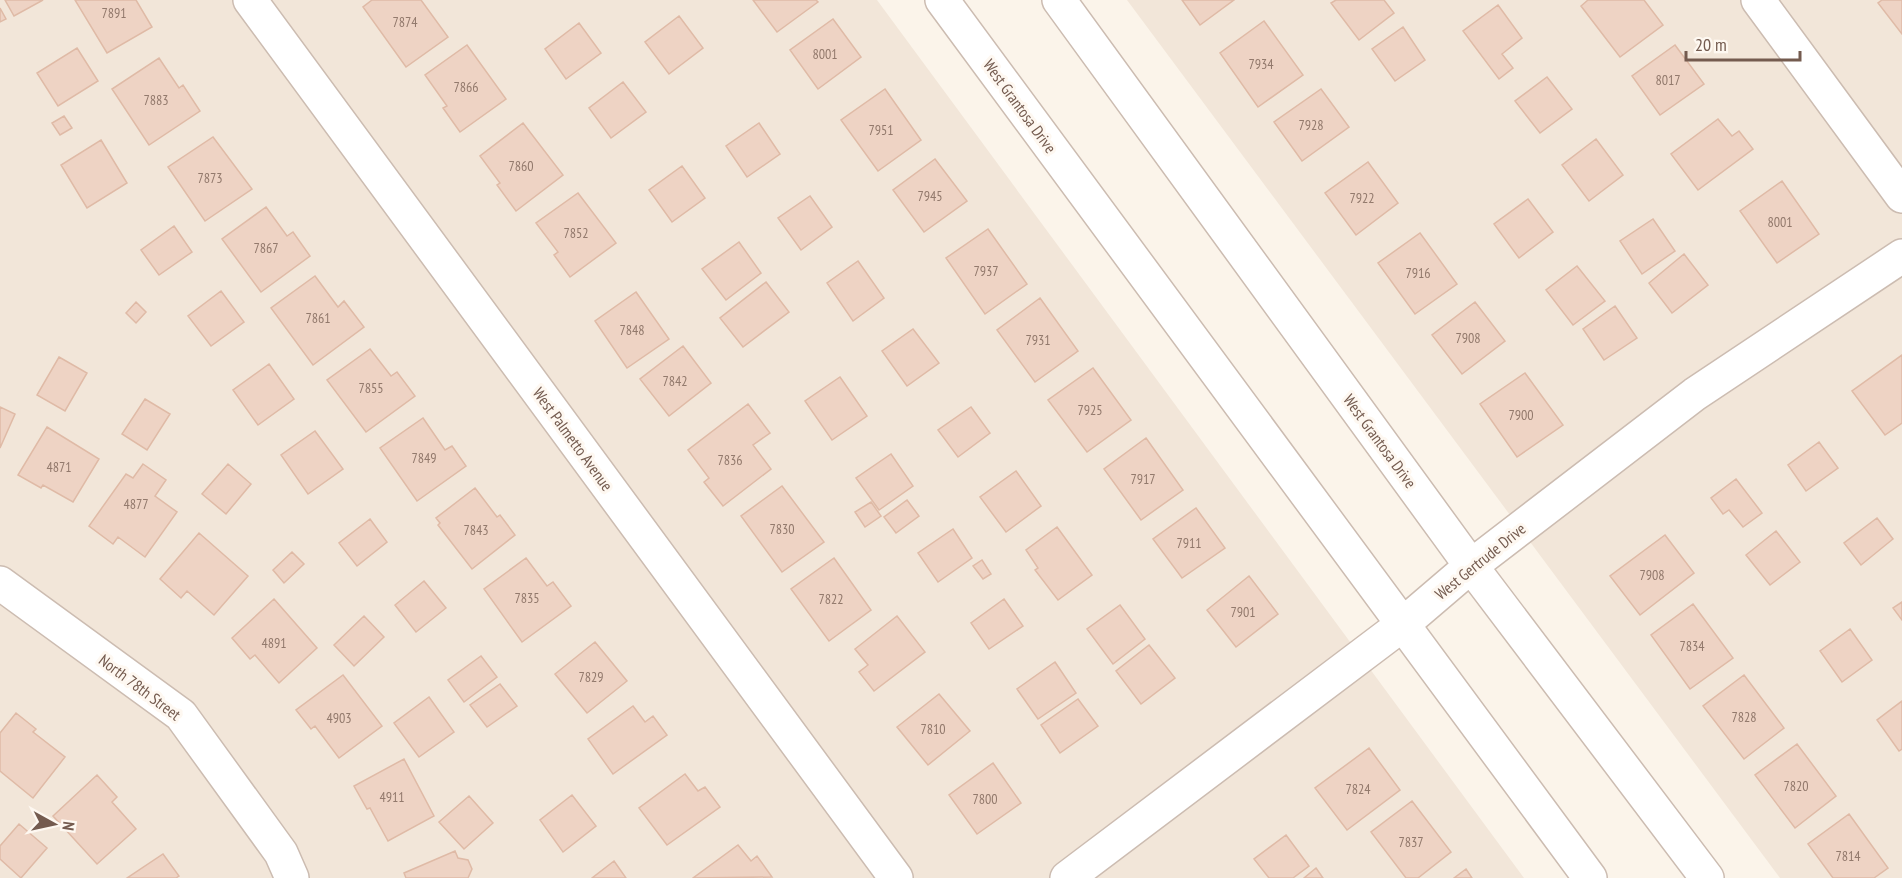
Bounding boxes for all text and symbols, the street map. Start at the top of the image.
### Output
house number: 7891 [101,4,127,22]
house number: 7874 [392,13,418,31]
scale bar [1686,24,1800,62]
text: 20 m [1695,33,1727,56]
house number: 8001 [812,45,838,63]
street label: West Grantosa Drive [979,55,1061,157]
house number: 7934 [1248,55,1274,73]
house number: 8017 [1655,71,1681,89]
house number: 7866 [453,78,479,96]
house number: 7883 [143,91,169,109]
house number: 7928 [1298,116,1324,134]
house number: 7951 [868,121,894,139]
house number: 7860 [508,157,534,175]
house number: 7873 [197,169,223,187]
house number: 7945 [917,187,943,205]
house number: 7922 [1349,189,1375,207]
house number: 8001 [1767,213,1793,231]
house number: 7852 [563,224,589,242]
house number: 7867 [253,239,279,257]
house number: 7937 [973,262,999,280]
house number: 7916 [1405,264,1431,282]
house number: 7861 [305,309,331,327]
house number: 7848 [619,321,645,339]
house number: 7908 [1455,329,1481,347]
house number: 7931 [1025,331,1051,349]
house number: 7842 [662,372,688,390]
house number: 7855 [358,379,384,397]
street label: West Palmetto Avenue [529,383,617,495]
street label: West Grantosa Drive [1339,390,1421,492]
house number: 7925 [1077,401,1103,419]
house number: 7900 [1508,406,1534,424]
house number: 7849 [411,449,437,467]
house number: 7836 [717,451,743,469]
house number: 4871 [46,458,72,476]
house number: 7917 [1130,470,1156,488]
house number: 4877 [123,495,149,513]
street label: West Gertrude Drive [1431,518,1529,604]
house number: 7830 [769,520,795,538]
house number: 7843 [463,521,489,539]
house number: 7911 [1176,534,1202,552]
house number: 7908 [1639,566,1665,584]
house number: 7835 [514,589,540,607]
house number: 7822 [818,590,844,608]
house number: 7901 [1230,603,1256,621]
house number: 4891 [261,634,287,652]
house number: 7834 [1679,637,1705,655]
street label: North 78th Street [95,650,185,725]
house number: 7829 [578,668,604,686]
house number: 7828 [1731,708,1757,726]
house number: 4903 [326,709,352,727]
house number: 7810 [920,720,946,738]
house number: 7820 [1783,777,1809,795]
house number: 7824 [1345,780,1371,798]
house number: 4911 [379,788,405,806]
house number: 7800 [972,790,998,808]
north arrow [24,794,84,854]
text: N [58,820,79,832]
house number: 7837 [1398,833,1424,851]
house number: 7814 [1835,847,1861,865]

